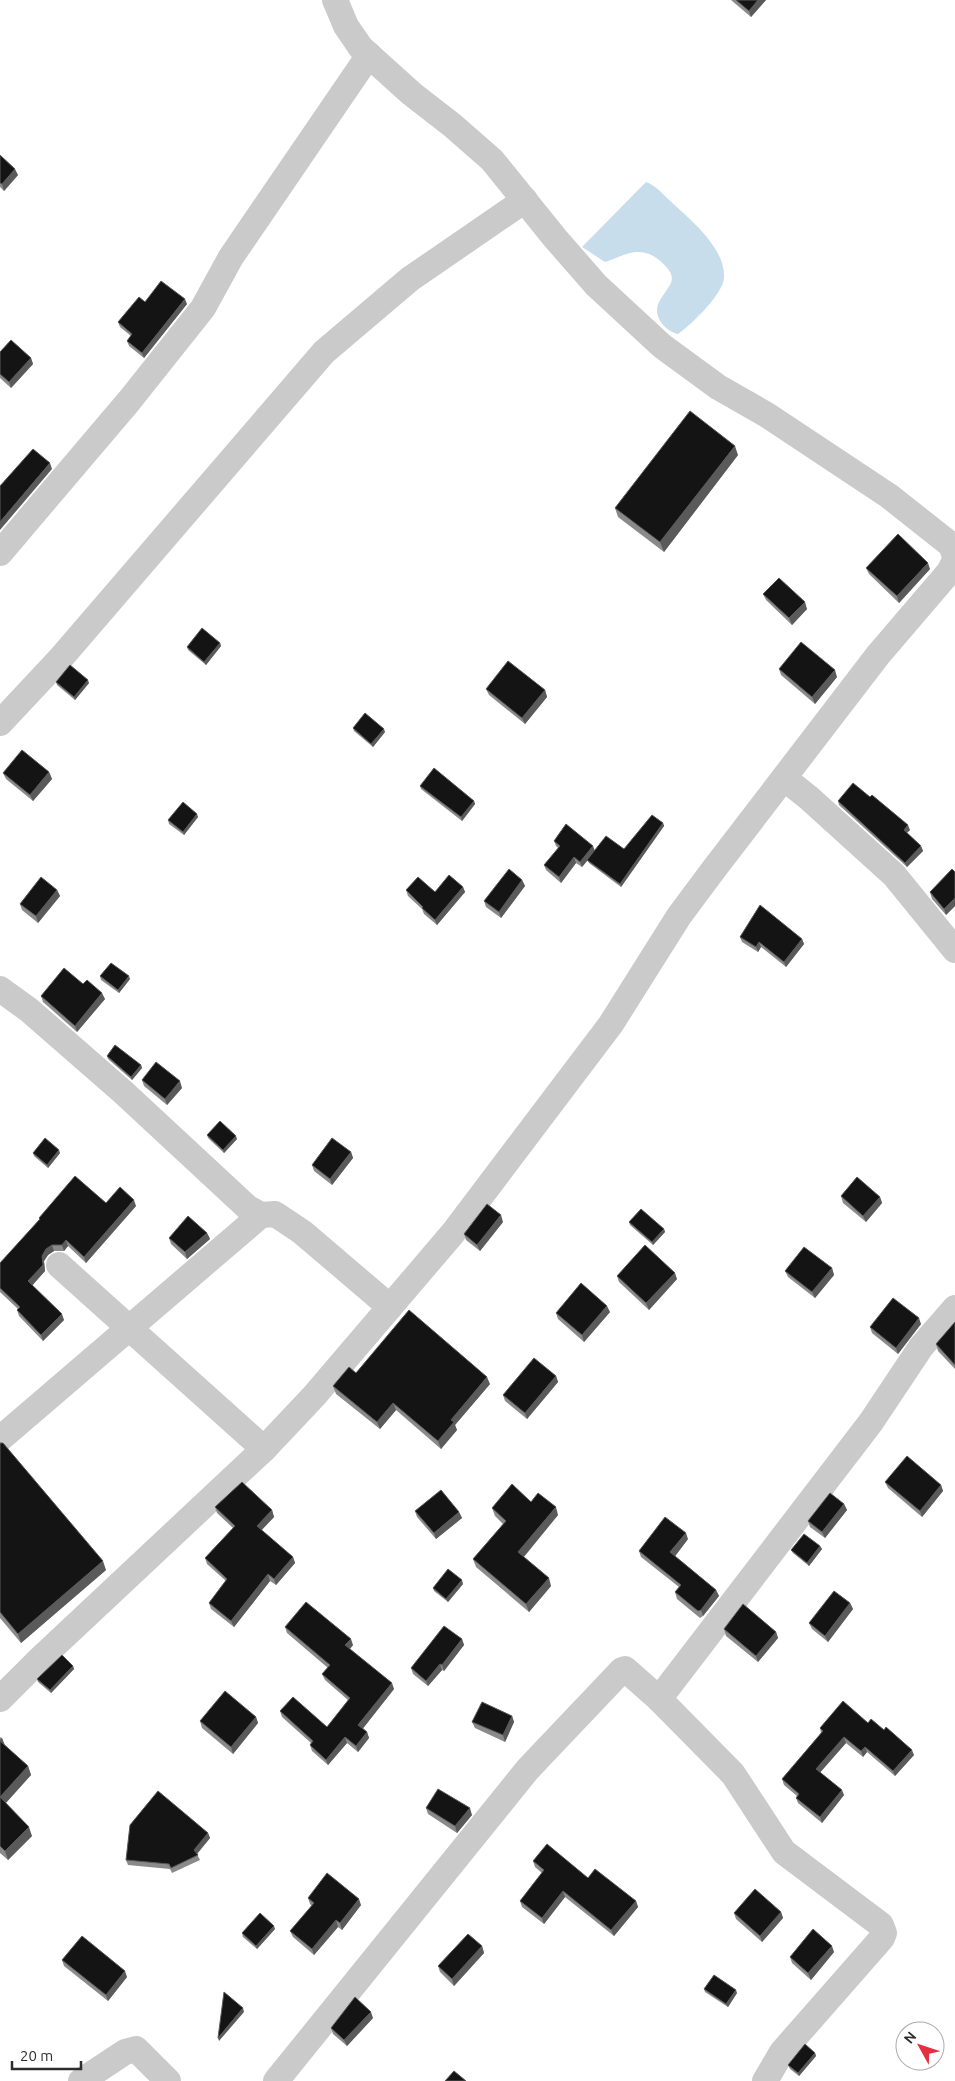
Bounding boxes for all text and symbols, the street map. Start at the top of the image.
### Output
north arrow [895,2021,945,2071]
text: N [901,2028,920,2047]
scale bar [12,2038,81,2070]
text: 20 m [20,2047,53,2064]

